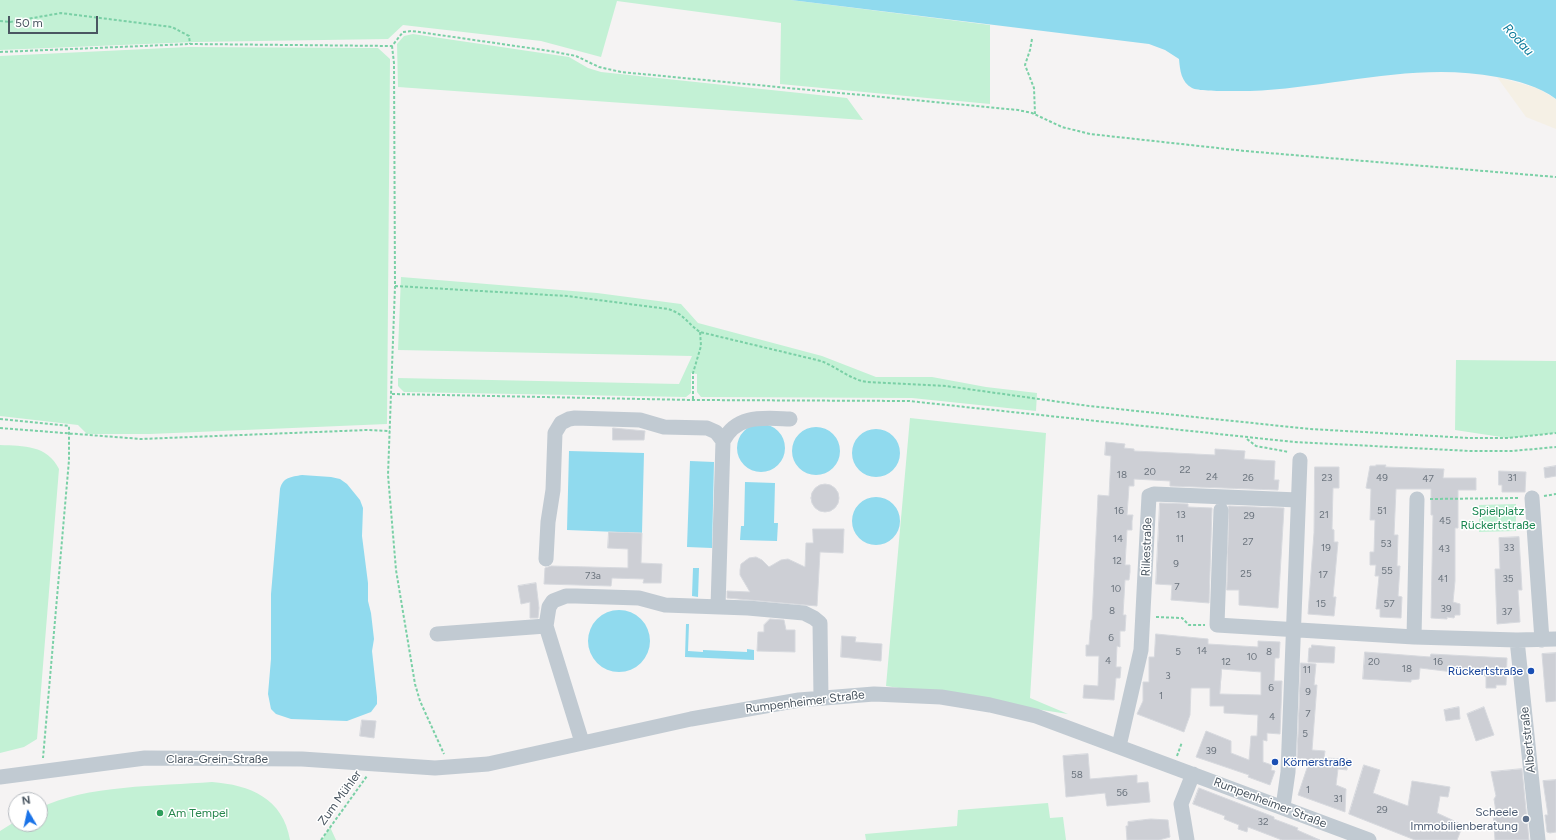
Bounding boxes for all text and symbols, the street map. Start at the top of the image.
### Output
scale bar [10,8,100,34]
text: 50 m [15,16,43,30]
water label: Rodau [1499,21,1537,59]
house number: 22 [1179,464,1191,476]
house number: 20 [1144,466,1156,478]
house number: 18 [1117,469,1127,481]
house number: 24 [1206,471,1218,483]
house number: 26 [1242,472,1254,484]
house number: 23 [1321,472,1333,484]
house number: 49 [1376,472,1388,484]
house number: 31 [1507,472,1517,484]
house number: 47 [1422,473,1434,485]
park label: Spielplatz Rückertstraße [1460,504,1536,532]
house number: 16 [1114,505,1124,517]
house number: 51 [1377,505,1387,517]
house number: 13 [1176,509,1186,521]
house number: 21 [1319,509,1329,521]
house number: 29 [1243,510,1255,522]
house number: 45 [1439,515,1451,527]
street label: Rilkestraße [1139,517,1155,577]
house number: 14 [1113,533,1123,545]
house number: 11 [1176,533,1184,545]
house number: 27 [1243,536,1253,548]
house number: 53 [1380,538,1392,550]
house number: 19 [1321,542,1331,554]
house number: 33 [1504,542,1514,554]
house number: 43 [1438,543,1450,555]
house number: 12 [1112,555,1122,567]
house number: 9 [1173,558,1179,570]
house number: 55 [1381,565,1393,577]
house number: 25 [1240,568,1252,580]
house number: 17 [1318,569,1328,581]
house number: 73a [585,570,601,582]
house number: 41 [1438,573,1448,585]
house number: 35 [1502,573,1514,585]
house number: 7 [1174,581,1180,593]
house number: 10 [1111,583,1121,595]
house number: 15 [1316,598,1326,610]
house number: 57 [1383,598,1395,610]
house number: 39 [1440,603,1452,615]
house number: 8 [1109,605,1115,617]
house number: 37 [1502,606,1512,618]
house number: 6 [1108,632,1114,644]
house number: 14 [1197,645,1207,657]
house number: 5 [1175,646,1181,658]
house number: 8 [1266,646,1272,658]
house number: 10 [1247,651,1257,663]
house number: 4 [1105,655,1111,667]
house number: 12 [1221,656,1231,668]
house number: 20 [1368,656,1380,668]
house number: 16 [1433,656,1443,668]
house number: 18 [1402,663,1412,675]
house number: 11 [1303,664,1311,676]
place label: Rückertstraße [1448,664,1523,678]
marker: Rückertstraße [1526,666,1536,676]
house number: 3 [1165,670,1171,682]
house number: 6 [1268,682,1274,694]
house number: 9 [1305,686,1311,698]
street label: Rumpenheimer Straße [745,688,865,716]
house number: 1 [1159,690,1163,702]
street label: Albertstraße [1517,706,1539,774]
house number: 7 [1305,708,1311,720]
house number: 4 [1269,711,1275,723]
house number: 5 [1302,728,1308,740]
house number: 39 [1205,745,1217,757]
street label: Clara-Grein-Straße [166,752,268,766]
place label: Körnerstraße [1283,755,1352,769]
marker: Körnerstraße [1270,757,1280,767]
street label: Zum Mühler [315,768,365,828]
house number: 58 [1071,769,1083,781]
street label: Rumpenheimer Straße [1211,775,1329,831]
house number: 1 [1306,784,1310,796]
house number: 56 [1116,787,1128,799]
north arrow [8,792,48,832]
house number: 31 [1333,793,1343,805]
text: N [21,794,31,808]
house number: 29 [1376,804,1388,816]
place label: Scheele Immobilienberatung [1410,805,1518,833]
place label: Am Tempel [168,806,228,820]
marker: Am Tempel [155,808,165,818]
marker: Scheele Immobilienberatung [1521,814,1531,824]
house number: 32 [1257,816,1269,828]

